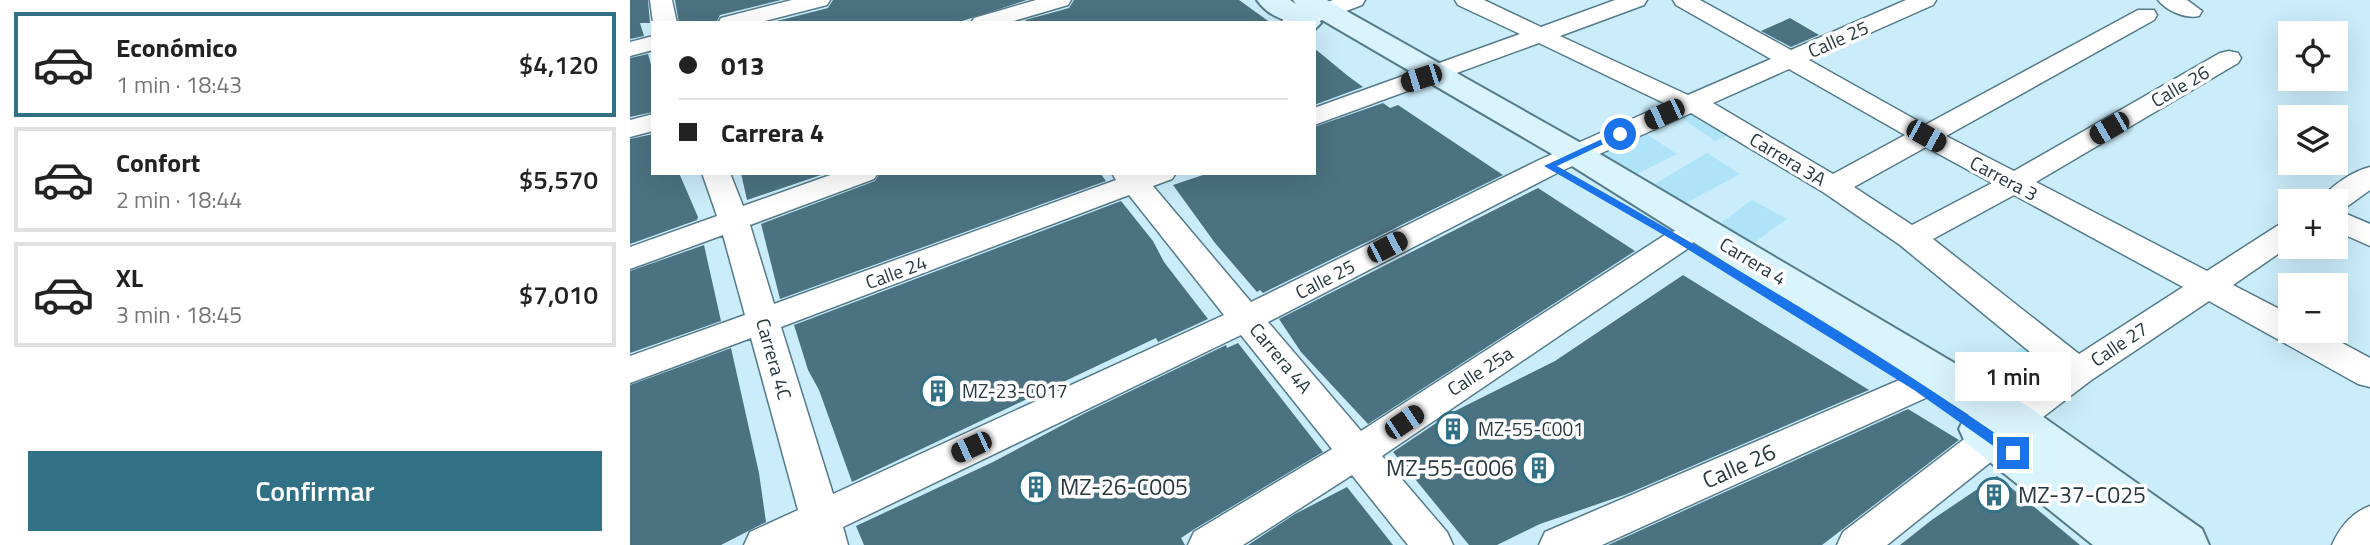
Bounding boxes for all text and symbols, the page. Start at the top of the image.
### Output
street label: Calle 25 [1803,12,1873,65]
map controls [2278,21,2348,343]
button: locate [2278,21,2348,91]
text: Económico [116,28,238,67]
icon: car [32,33,95,96]
text: $4,120 [519,45,598,84]
text: 013 [721,46,765,85]
street label: Calle 26 [2145,57,2215,114]
car [1398,62,1445,94]
text: 1 min · 18:43 [116,67,242,102]
car [1641,96,1688,132]
button: layers [2278,105,2348,175]
car [2086,108,2133,148]
text: Carrera 4 [721,113,824,152]
car [1903,117,1950,155]
route start [1604,118,1636,150]
street label: Carrera 3A [1745,124,1832,193]
text: Confort [116,143,200,182]
icon: car [32,148,95,211]
street label: Carrera 3 [1965,148,2043,208]
text: $5,570 [519,160,598,199]
text: 2 min · 18:44 [116,182,242,217]
button: + [2278,189,2348,259]
car [1364,228,1411,266]
street label: Carrera 4 [1714,229,1792,292]
street label: Calle 24 [861,247,931,296]
street label: Calle 25 [1290,251,1360,306]
text: XL [116,258,143,297]
icon: car [32,263,95,326]
button: − [2278,273,2348,343]
text: $7,010 [519,275,598,314]
text: 3 min · 18:45 [116,297,242,332]
street label: Calle 27 [2084,314,2153,373]
street label: Carrera 4C [749,315,800,403]
street label: Carrera 4A [1243,316,1320,399]
street label: Calle 25a [1441,338,1519,403]
callout: 1 min [1955,351,2071,400]
text: 1 min [1985,359,2041,394]
building icon: MZ-23-C017 [919,372,957,410]
place label: MZ-23-C017 [962,376,1068,405]
car [1381,402,1428,442]
building icon: MZ-55-C001 [1434,410,1472,448]
place label: MZ-55-C001 [1478,414,1584,443]
car [948,429,995,465]
street label: Calle 26 [1696,434,1781,497]
route end [1997,437,2029,469]
building icon: MZ-55-C006 [1520,449,1558,487]
place label: MZ-55-C006 [1386,450,1514,485]
button: Confirmar [28,451,602,531]
building icon: MZ-26-C005 [1017,468,1055,506]
place label: MZ-26-C005 [1060,469,1188,504]
building icon: MZ-37-C025 [1975,476,2013,514]
place label: MZ-37-C025 [2018,477,2146,512]

